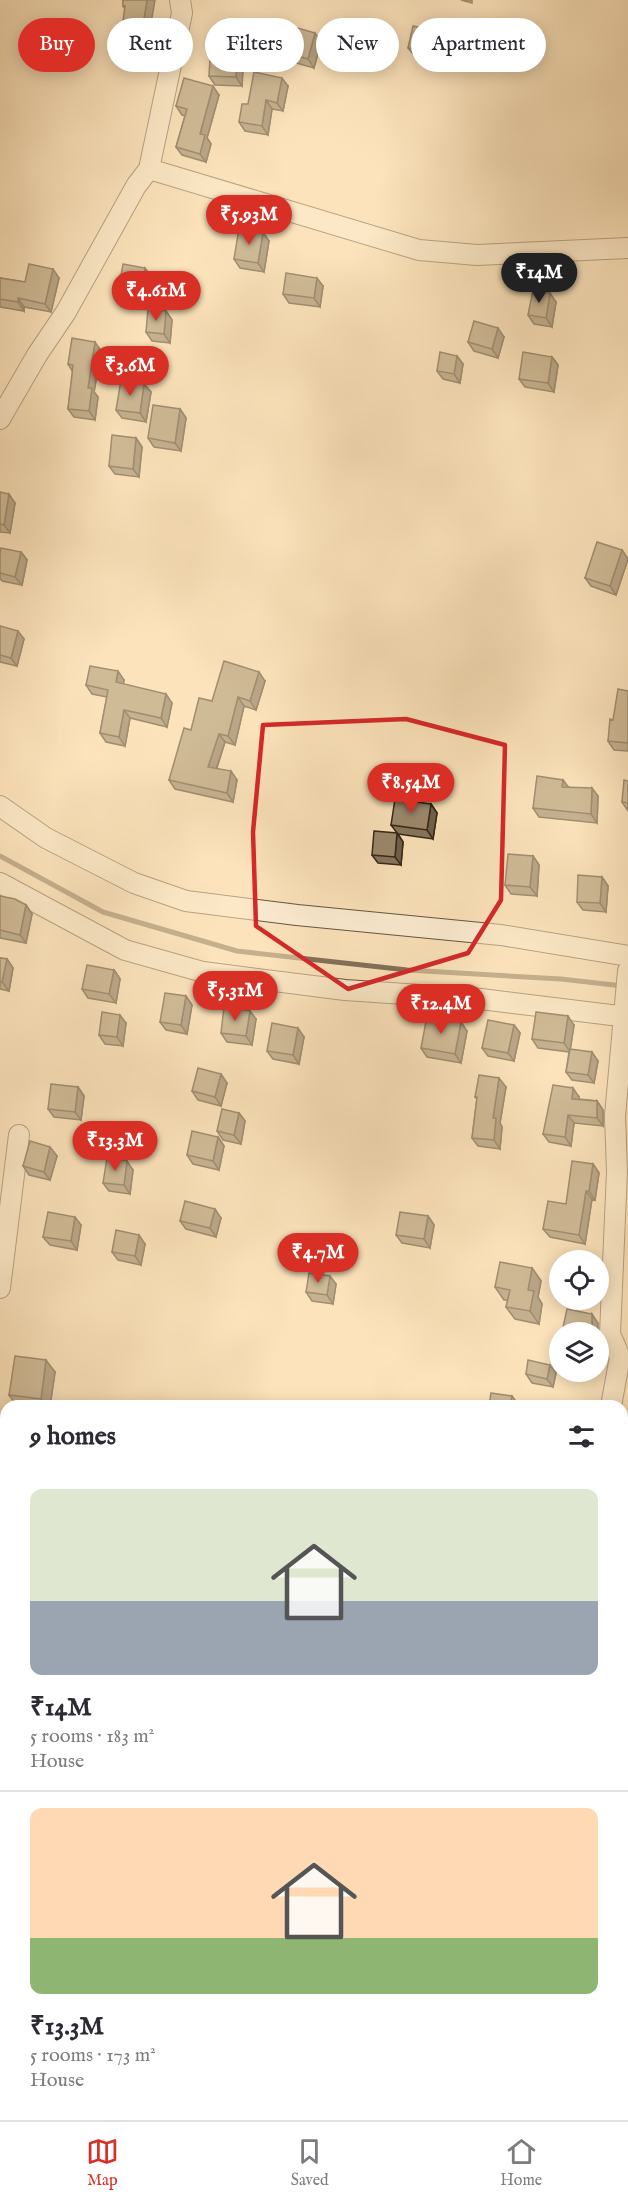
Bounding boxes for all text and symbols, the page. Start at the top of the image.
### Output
chip: Buy [18,18,95,72]
chip: Rent [107,18,193,72]
chip: Filters [205,18,304,72]
chip: New [316,18,399,72]
chip: Apartment [411,18,546,72]
pin: ₹5.93M [200,195,298,246]
text: ₹5.93M [220,202,278,227]
pin: ₹14M [503,253,575,304]
text: ₹14M [515,260,563,285]
pin: ₹4.61M [107,271,205,322]
text: ₹4.61M [126,278,186,303]
pin: ₹3.6M [88,346,172,397]
text: ₹3.6M [105,353,155,378]
pin: ₹8.54M [362,763,460,814]
text: ₹8.54M [381,770,441,795]
pin: ₹5.31M [186,971,284,1022]
text: ₹5.31M [207,978,263,1003]
pin: ₹12.4M [392,984,490,1035]
text: ₹12.4M [410,991,472,1016]
pin: ₹13.3M [66,1121,164,1172]
text: ₹13.3M [87,1128,143,1153]
pin: ₹4.7M [276,1233,360,1284]
text: ₹4.7M [291,1240,345,1265]
map controls [549,1250,609,1382]
button: locate [549,1250,609,1310]
button: layers [549,1322,609,1382]
text: 9 homes [30,1420,116,1453]
icon: filters [565,1420,598,1453]
icon: home [260,1528,368,1636]
text: ₹14M [30,1691,92,1724]
text: 5 rooms · 183 m² [30,1724,154,1749]
text: House [30,1749,84,1774]
icon: home [260,1847,368,1955]
text: ₹13.3M [30,2010,104,2043]
text: 5 rooms · 173 m² [30,2043,156,2068]
text: House [30,2068,84,2093]
tab: Map [86,2135,119,2191]
tab: Saved [291,2135,329,2191]
tab: Home [500,2135,542,2191]

